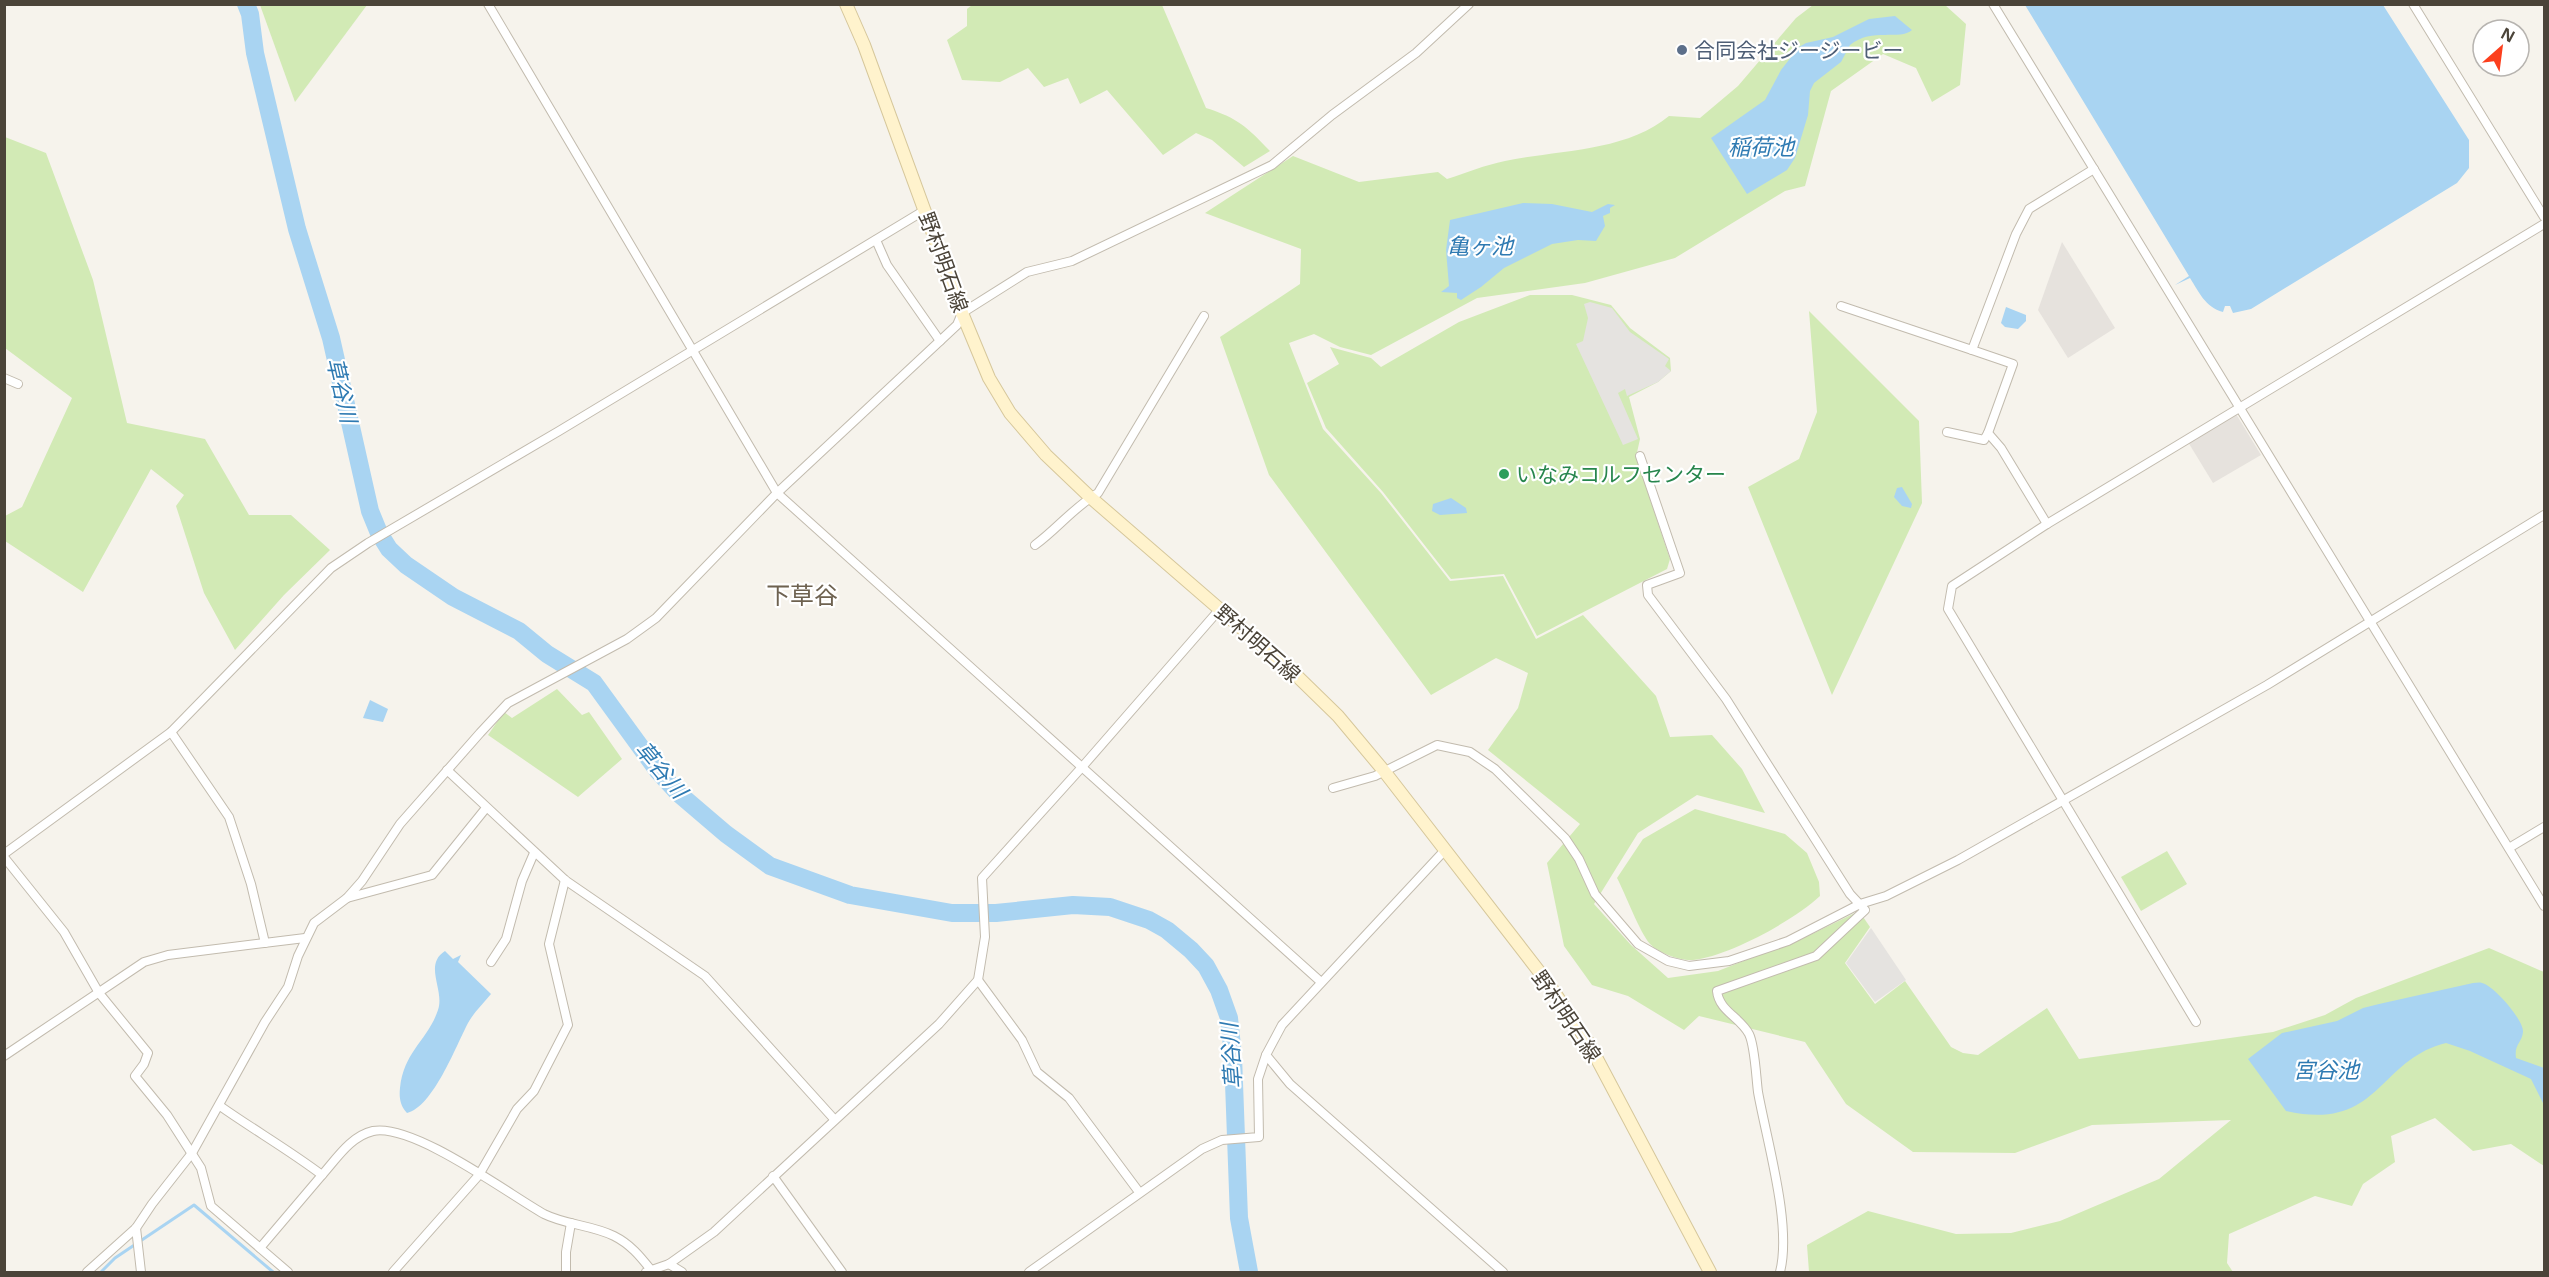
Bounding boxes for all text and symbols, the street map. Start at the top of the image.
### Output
north arrow [2471,18,2531,78]
text: N [2497,22,2519,48]
place label: 合同会社ジージービー [1694,36,1904,64]
marker: 合同会社ジージービー [1675,43,1689,57]
water label: 稲荷池 [1728,131,1796,161]
street label: 野村明石線 [913,208,975,316]
water label: 亀ヶ池 [1447,230,1515,260]
water label: 草谷川 [321,354,365,427]
place label: いなみコルフセンター [1516,460,1726,488]
marker: いなみコルフセンター [1497,467,1511,481]
district label: 下草谷 [766,578,838,611]
street label: 野村明石線 [1209,598,1307,688]
water label: 草谷川 [629,734,696,805]
street label: 野村明石線 [1526,965,1608,1067]
water label: 草谷川 [1213,1020,1247,1090]
water label: 宮谷池 [2293,1054,2361,1084]

